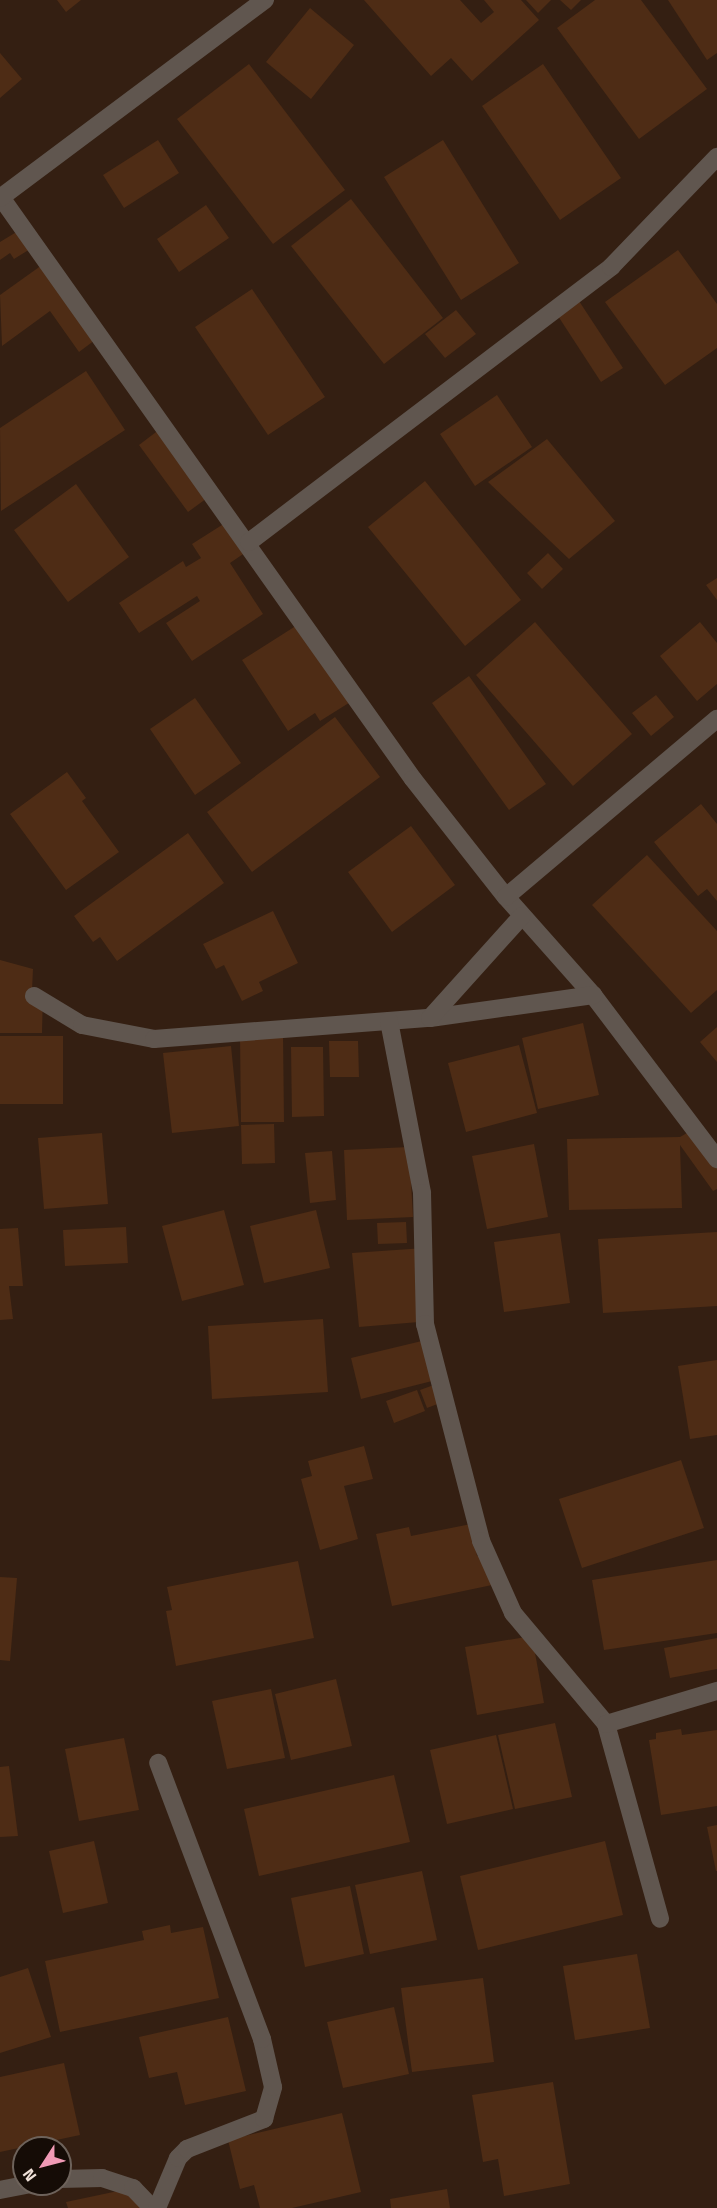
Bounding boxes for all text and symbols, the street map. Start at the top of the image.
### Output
north arrow [12,2136,72,2196]
text: N [16,2164,42,2187]

